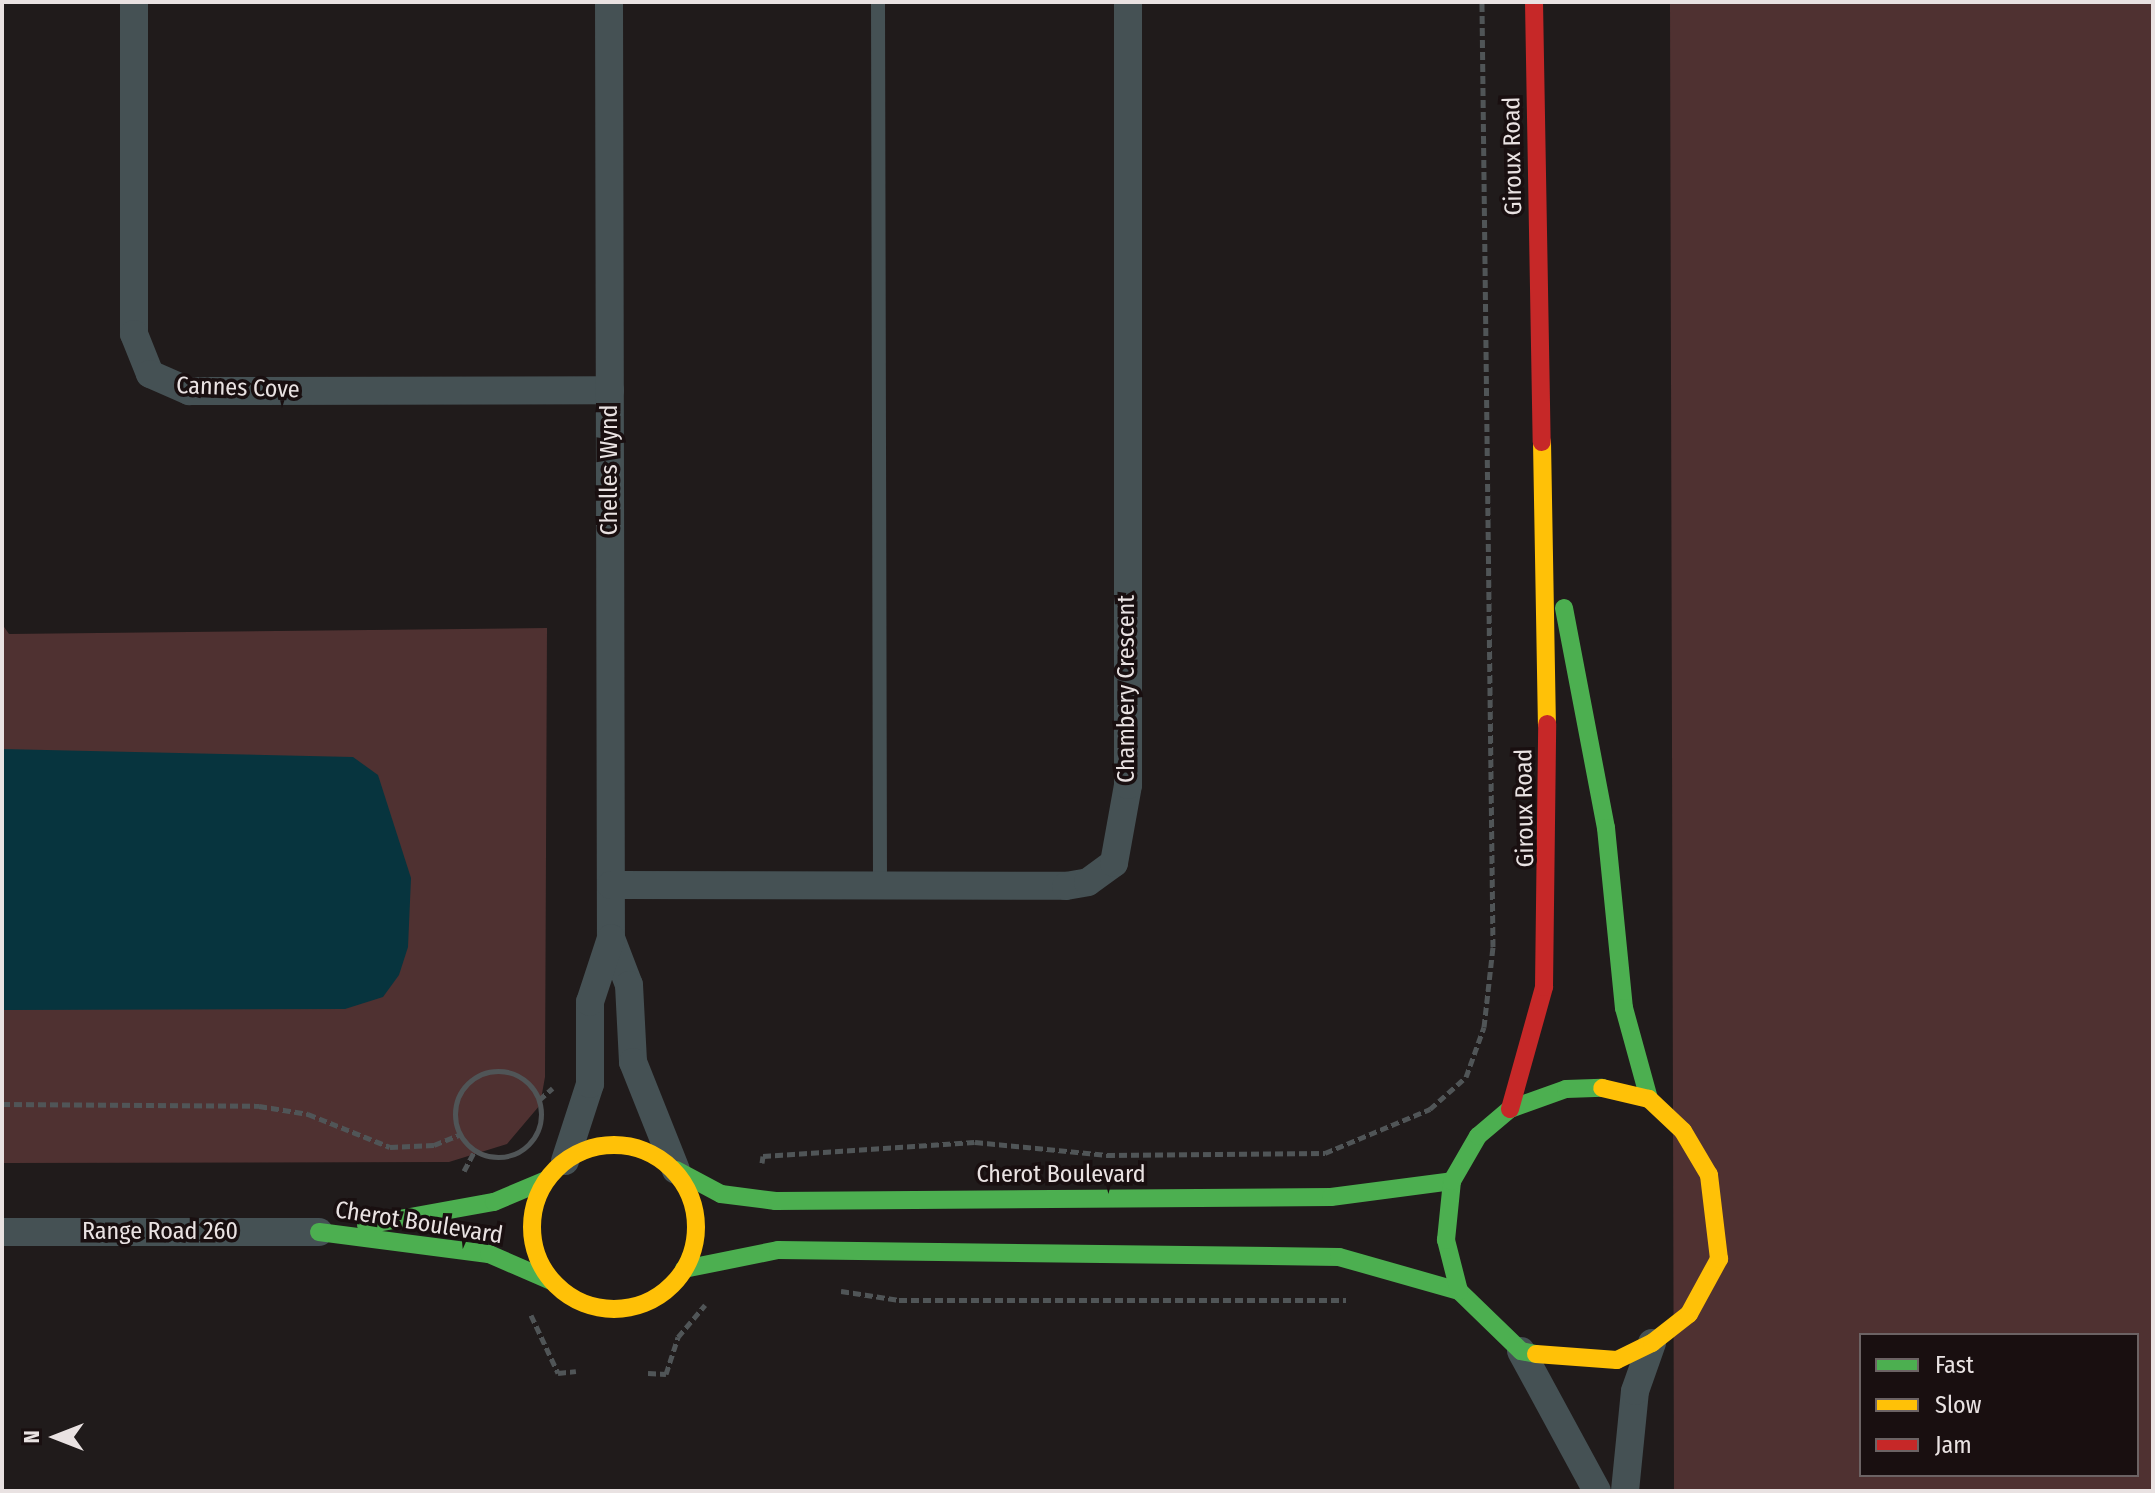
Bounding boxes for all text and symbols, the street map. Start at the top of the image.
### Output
street label: Giroux Road [1498,96,1528,216]
street label: Cannes Cove [176,371,300,405]
street label: Chelles Wynd [596,405,624,535]
street label: Chambery Crescent [1113,595,1141,783]
street label: Giroux Road [1510,748,1540,868]
street label: Cherot Boulevard [976,1161,1146,1189]
street label: Cherot Boulevard [333,1196,505,1250]
street label: Range Road 260 [82,1218,238,1246]
legend [1859,1333,2139,1477]
text: Fast [1935,1351,1974,1379]
text: Slow [1935,1391,1981,1419]
north arrow [16,1397,96,1477]
text: N [18,1430,45,1444]
text: Jam [1935,1431,1972,1459]

